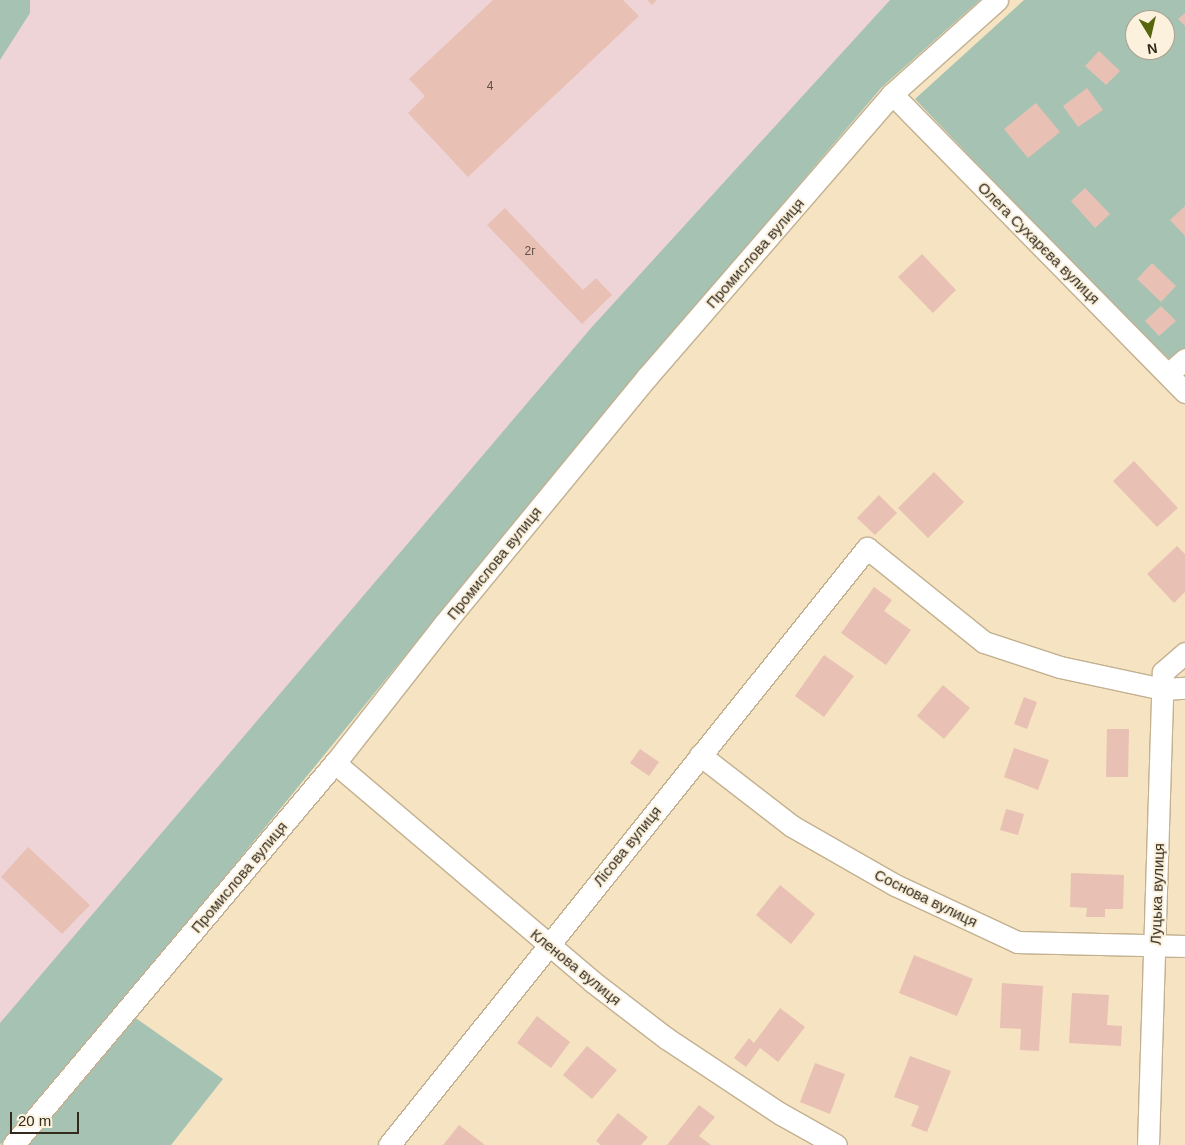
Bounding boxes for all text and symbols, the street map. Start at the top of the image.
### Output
north arrow [1125,10,1175,60]
text: N [1146,40,1158,58]
house number: 4 [487,80,493,94]
street label: Олега Сухарєва вулиця [974,178,1104,308]
street label: Промислова вулиця [702,194,808,312]
house number: 2г [524,245,536,259]
street label: Промислова вулиця [443,503,545,623]
street label: Лісова вулиця [589,802,665,890]
street label: Промислова вулиця [187,818,291,936]
street label: Луцька вулиця [1146,843,1168,945]
street label: Соснова вулиця [872,865,980,931]
street label: Кленова вулиця [527,925,625,1009]
scale bar [12,1102,81,1134]
text: 20 m [18,1112,51,1129]

